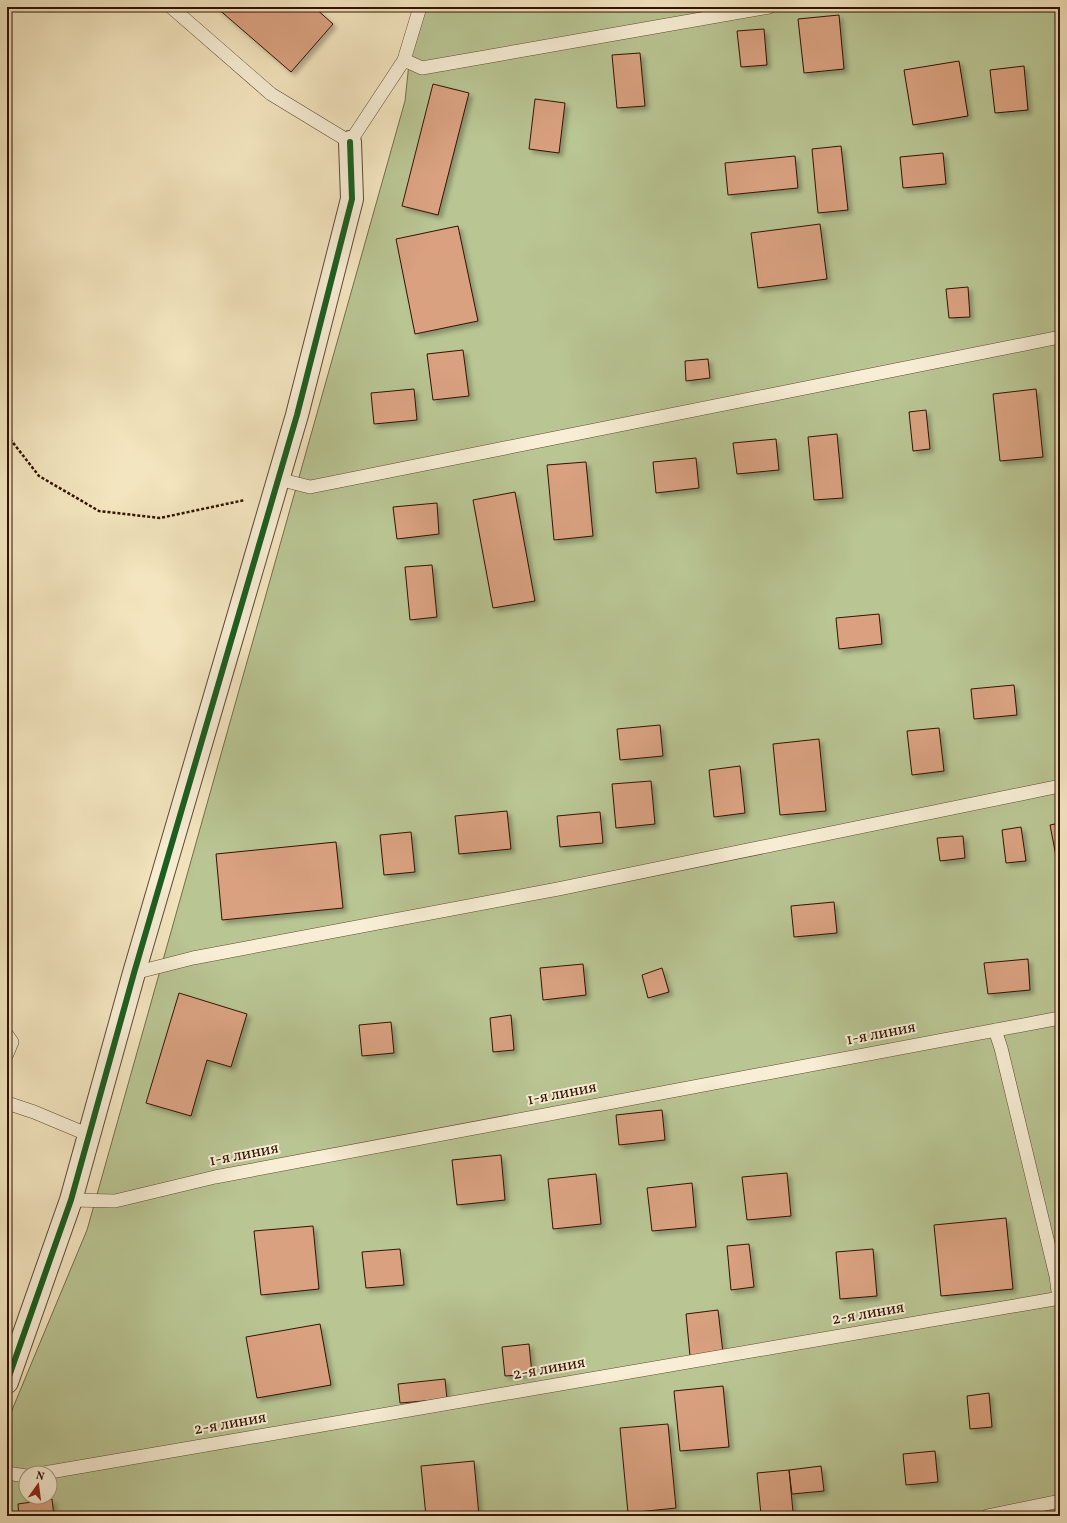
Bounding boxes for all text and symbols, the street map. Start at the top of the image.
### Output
street label: 1-я линия [844,1016,918,1052]
street label: 1-я линия [525,1076,599,1112]
street label: 1-я линия [207,1137,281,1173]
street label: 2-я линия [830,1297,906,1331]
street label: 2-я линия [511,1352,587,1386]
street label: 2-я линия [192,1407,268,1441]
north arrow [18,1465,58,1505]
text: N [34,1469,46,1485]

